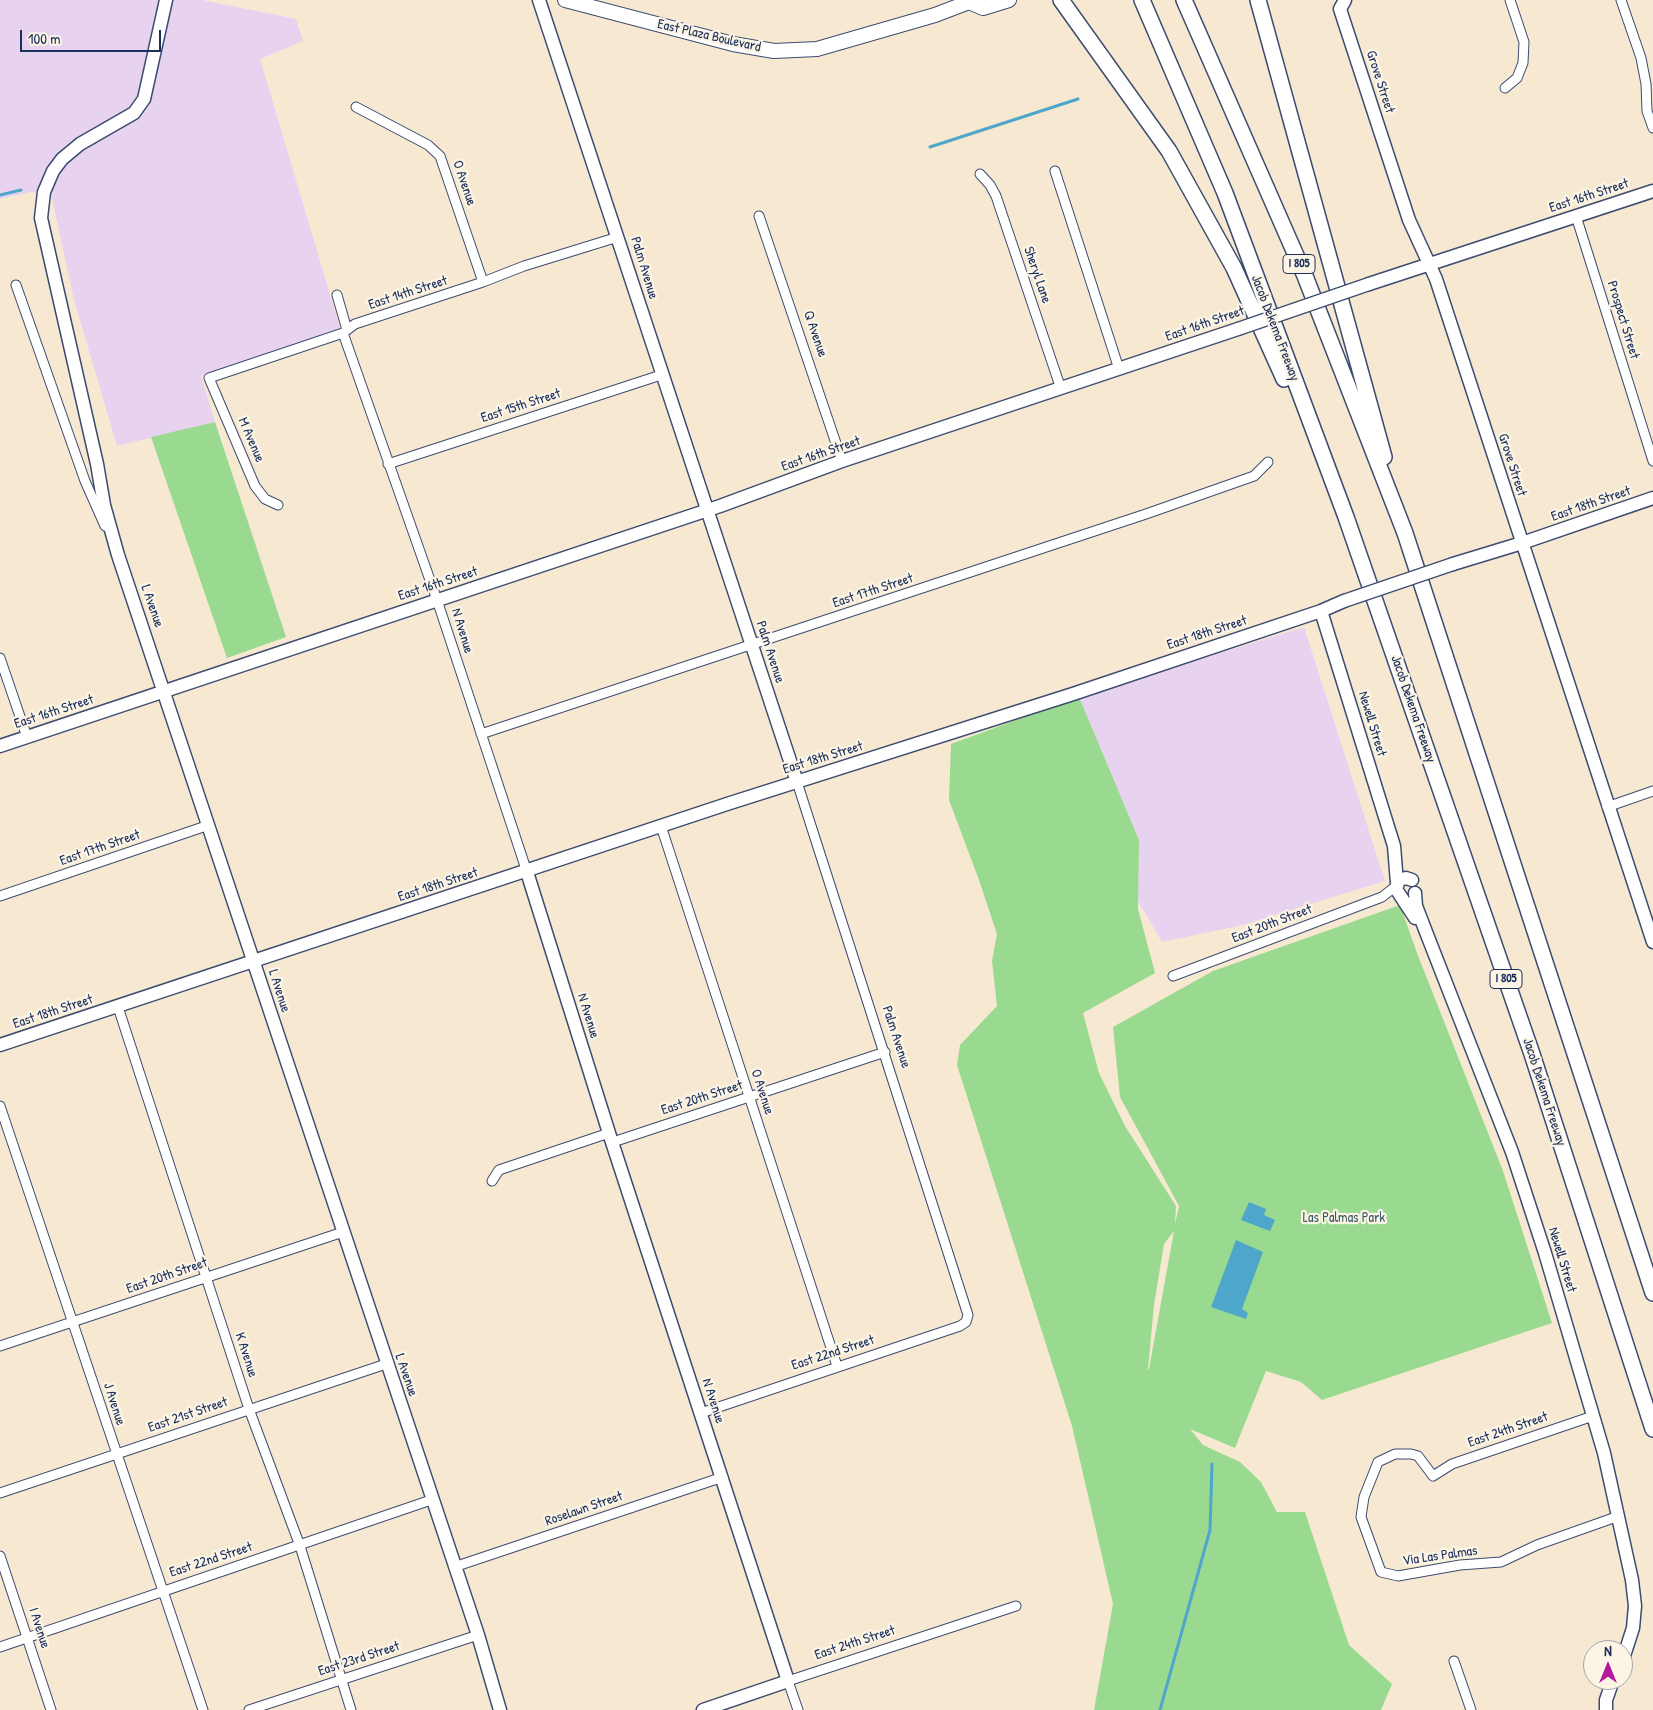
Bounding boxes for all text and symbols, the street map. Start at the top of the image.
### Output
street label: East Plaza Boulevard [656,16,762,56]
scale bar [22,20,164,52]
text: 100 m [28,28,61,49]
street label: Grove Street [1362,49,1398,115]
street label: O Avenue [448,158,480,208]
street label: East 16th Street [1547,175,1631,217]
street label: Palm Avenue [627,235,661,301]
street label: Sheryl Lane [1019,245,1055,305]
road number: I 805 [1283,254,1315,274]
street label: East 14th Street [366,272,450,314]
street label: Jacob Dekema Freeway [1247,273,1303,383]
street label: Prospect Street [1603,279,1643,361]
street label: East 16th Street [1163,303,1247,345]
street label: Q Avenue [799,309,831,359]
street label: East 15th Street [479,385,563,427]
street label: M Avenue [234,415,268,465]
street label: Grove Street [1494,432,1530,498]
street label: East 16th Street [779,433,863,475]
street label: East 18th Street [1549,483,1633,525]
street label: East 16th Street [396,563,480,605]
street label: East 17th Street [831,570,915,612]
street label: L Avenue [137,582,167,630]
street label: N Avenue [447,606,477,656]
street label: East 18th Street [1165,612,1249,654]
street label: Palm Avenue [752,619,788,685]
street label: Jacob Dekema Freeway [1387,653,1439,765]
street label: Newell Street [1354,690,1390,758]
street label: East 16th Street [12,691,96,733]
street label: East 18th Street [781,738,865,778]
street label: East 17th Street [58,826,142,870]
street label: East 18th Street [396,864,480,906]
street label: East 20th Street [1230,901,1314,947]
street label: L Avenue [264,968,294,1014]
road number: I 805 [1490,970,1522,989]
street label: East 18th Street [11,991,95,1033]
street label: N Avenue [573,991,603,1041]
street label: Palm Avenue [878,1004,914,1070]
street label: Jacob Dekema Freeway [1519,1036,1569,1148]
street label: O Avenue [747,1067,777,1117]
street label: East 20th Street [659,1077,745,1119]
park label: Las Palmas Park [1303,1210,1385,1226]
street label: Newell Street [1544,1226,1580,1294]
street label: East 20th Street [124,1254,210,1298]
street label: K Avenue [231,1331,261,1379]
street label: East 22nd Street [790,1332,876,1374]
street label: L Avenue [391,1351,421,1399]
street label: N Avenue [698,1376,728,1426]
street label: J Avenue [99,1381,129,1427]
street label: East 21st Street [146,1394,230,1436]
street label: East 24th Street [1466,1408,1550,1452]
street label: Roselawn Street [543,1488,625,1530]
street label: East 22nd Street [168,1539,254,1581]
street label: Via Las Palmas [1402,1542,1478,1570]
street label: I Avenue [25,1605,53,1651]
street label: East 24th Street [813,1622,897,1664]
street label: East 23rd Street [316,1638,402,1680]
north arrow [1583,1640,1633,1690]
text: N [1604,1641,1612,1660]

